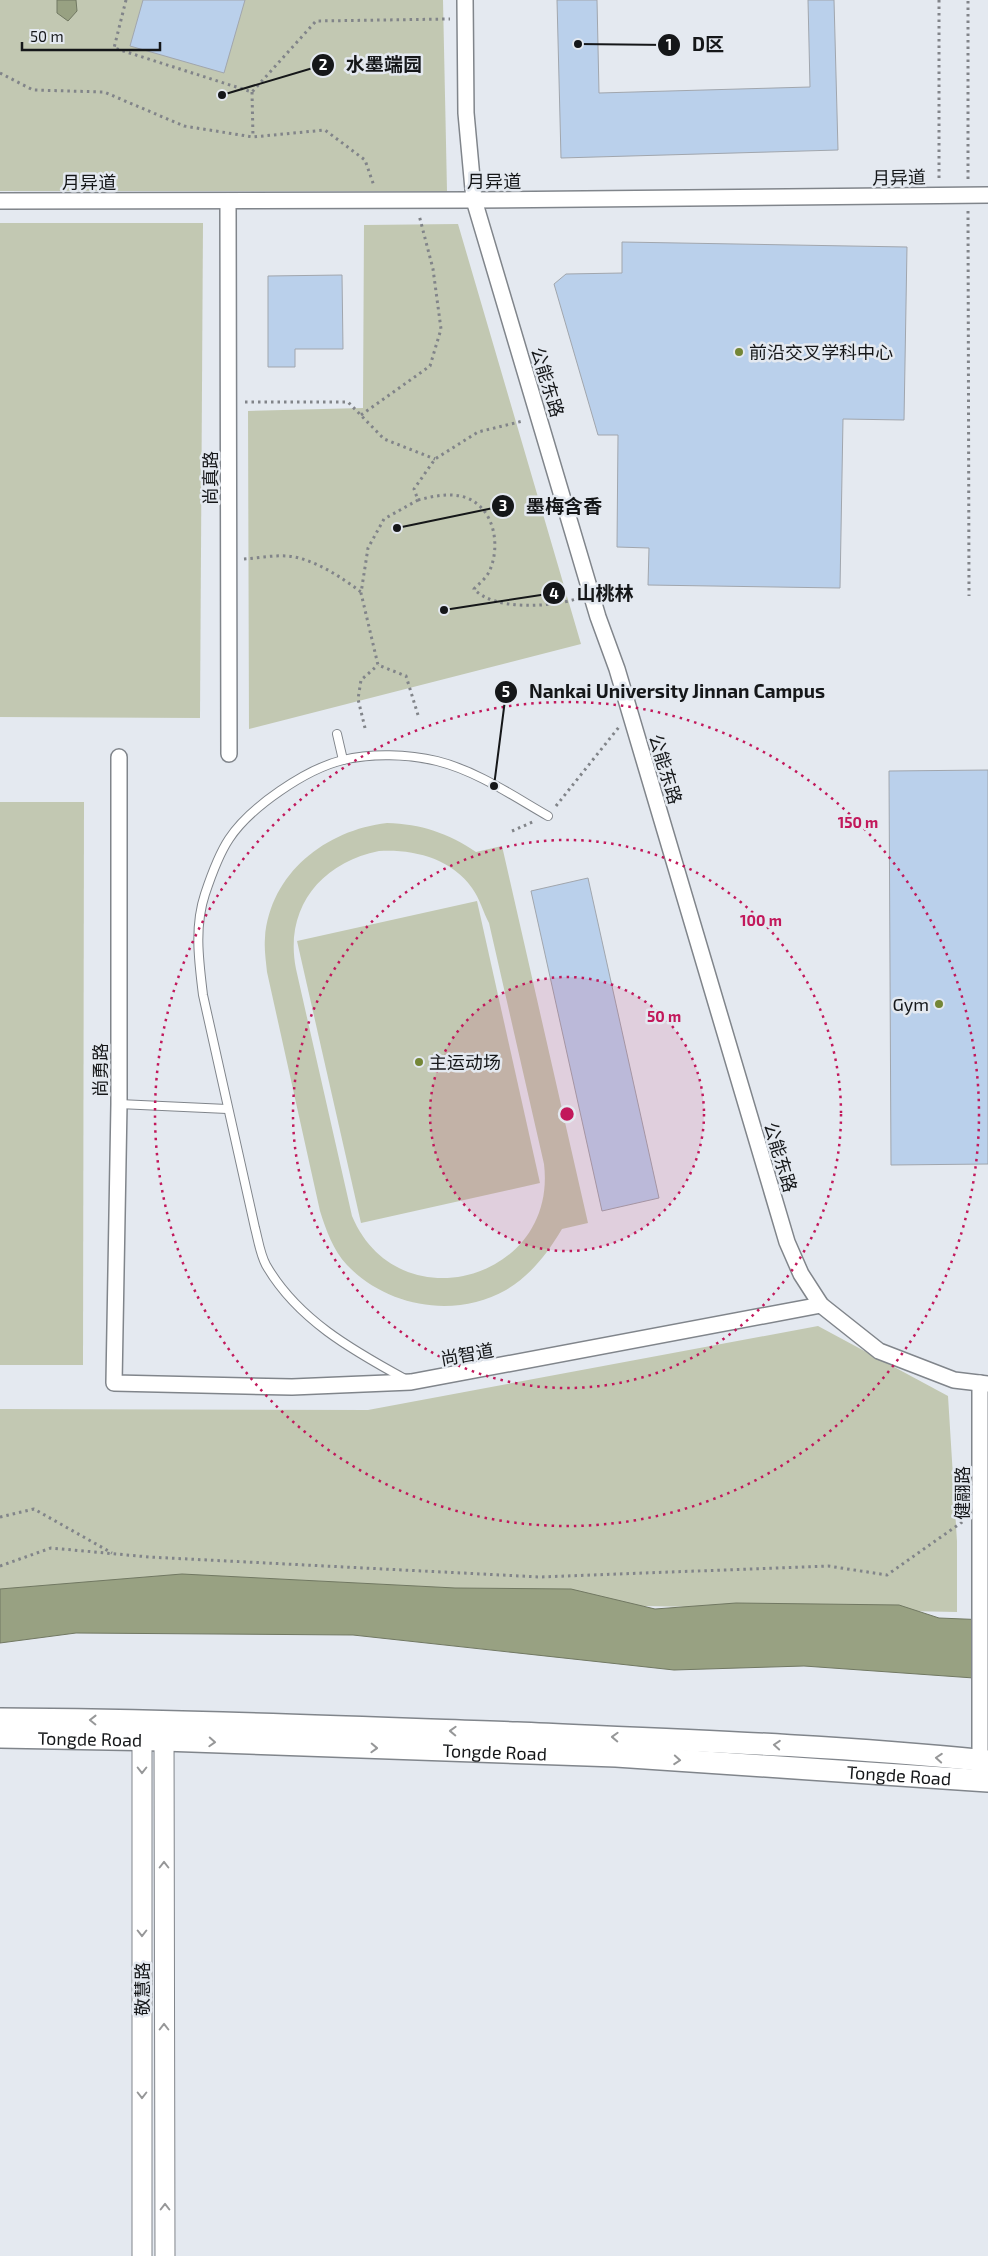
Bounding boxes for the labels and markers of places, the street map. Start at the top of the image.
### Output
callout: D区 [657,28,734,62]
callout: 水墨端园 [311,48,432,82]
place label: 前沿交叉学科中心 [749,341,893,363]
marker: 前沿交叉学科中心 [733,346,745,358]
callout: 墨梅含香 [491,489,612,523]
callout: 山桃林 [542,576,644,610]
callout: Nankai University Jinnan Campus [494,675,836,709]
place label: Gym [892,993,929,1015]
marker: Gym [933,998,945,1010]
place label: 主运动场 [429,1051,501,1073]
marker: 主运动场 [413,1056,425,1068]
centre of rings [558,1105,576,1123]

